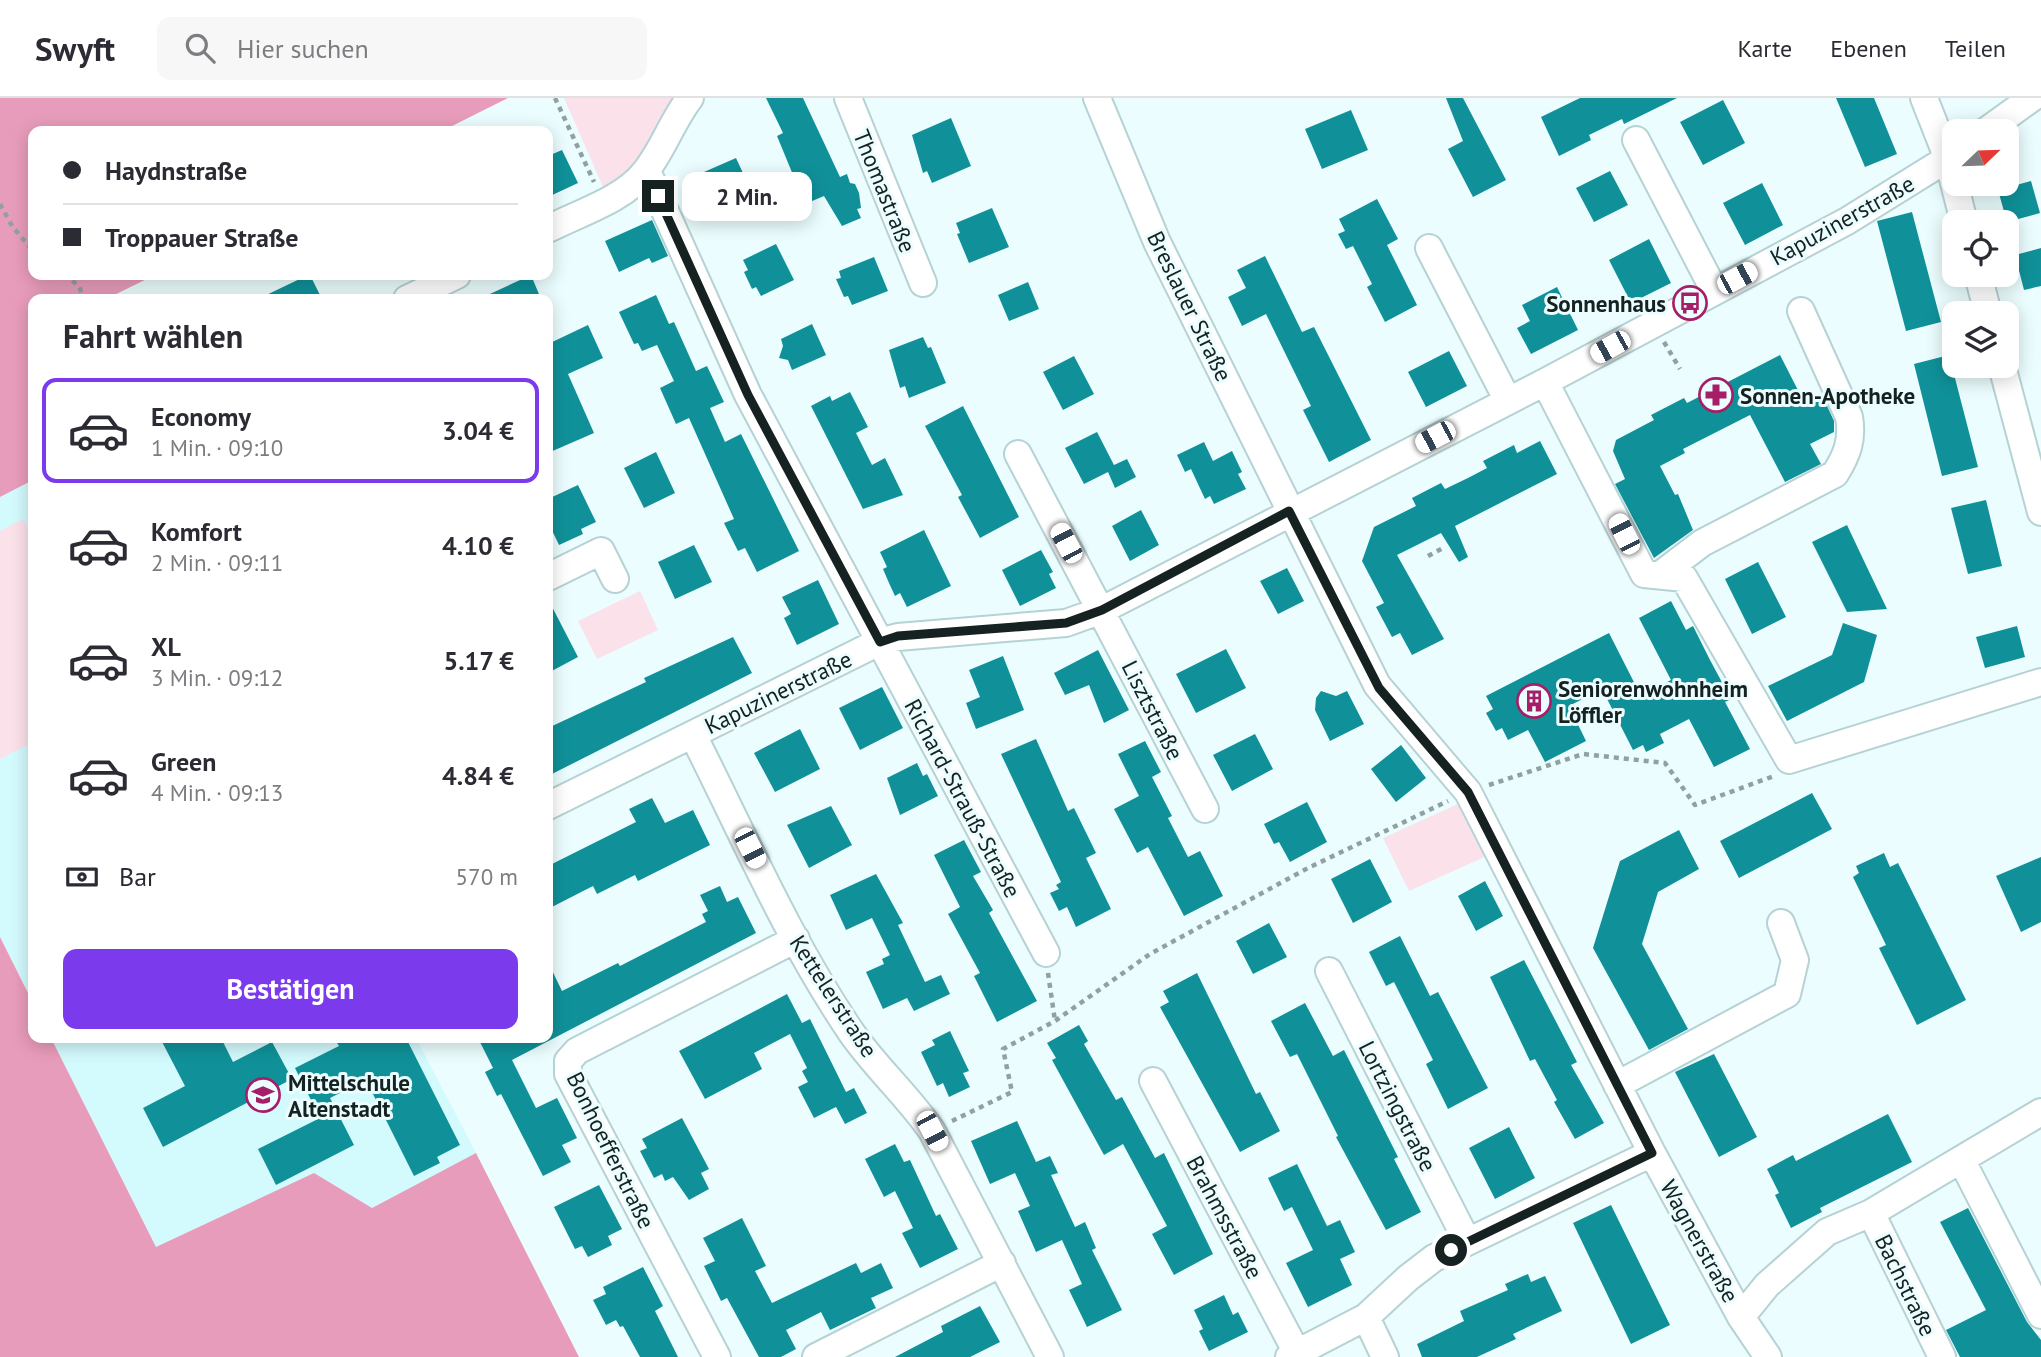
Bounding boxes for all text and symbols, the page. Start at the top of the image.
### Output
search box [157,17,647,80]
text: Swyft [35,27,115,70]
icon: search [181,29,219,67]
text: Hier suchen [237,32,369,65]
text: Karte [1738,33,1792,64]
text: Ebenen [1830,33,1907,64]
text: Teilen [1945,33,2006,64]
north arrow [1942,119,2020,196]
map controls [1942,119,2019,378]
street label: Thomastraße [847,125,923,257]
text: Haydnstraße [105,154,247,187]
street label: Kapuzinerstraße [1765,168,1919,272]
callout: 2 Min. [682,172,812,220]
route end [642,180,674,212]
text: 2 Min. [716,182,778,211]
button: locate [1942,210,2019,287]
text: Troppauer Straße [105,221,298,254]
street label: Breslauer Straße [1141,226,1239,386]
car [1714,259,1761,297]
bus stop icon: Sonnenhaus [1671,284,1709,322]
place label: Sonnenhaus [1546,289,1666,318]
button: layers [1942,301,2019,378]
text: Fahrt wählen [63,315,243,357]
car [1587,328,1634,366]
pharmacy icon: Sonnen-Apotheke [1697,376,1735,414]
place label: Sonnen-Apotheke [1740,381,1915,410]
icon: car [67,399,130,462]
text: Economy [151,400,251,433]
text: 3.04 € [442,414,514,447]
car [1412,418,1459,456]
text: 1 Min. · 09:10 [151,433,283,462]
car [1606,511,1643,557]
icon: car [67,514,130,577]
text: Komfort [151,515,242,548]
car [1047,520,1086,566]
text: 4.10 € [442,529,514,562]
text: 2 Min. · 09:11 [151,548,283,577]
icon: car [67,629,130,692]
text: XL [151,630,181,663]
text: 5.17 € [443,644,514,677]
street label: Kapuzinerstraße [700,644,856,740]
street label: Lisztstraße [1116,655,1190,765]
text: 3 Min. · 09:12 [151,663,283,692]
place label: Seniorenwohnheim Löffler [1558,674,1748,729]
building icon: Seniorenwohnheim Löffler [1515,682,1553,720]
street label: Richard-Strauß-Straße [898,694,1028,902]
icon: car [67,744,130,807]
text: Green [151,745,216,778]
text: 4.84 € [442,759,514,792]
text: 4 Min. · 09:13 [151,778,283,807]
car [732,825,769,871]
icon: cash [63,858,101,896]
text: Bar [119,860,156,893]
text: 570 m [456,862,518,891]
street label: Kettelerstraße [784,929,884,1063]
button: Bestätigen [63,949,518,1029]
street label: Lortzingstraße [1353,1036,1443,1176]
street label: Bonhoefferstraße [561,1067,661,1233]
place label: Mittelschule Altenstadt [288,1068,410,1123]
school or university icon: Mittelschule Altenstadt [244,1076,282,1114]
car [913,1108,952,1154]
street label: Brahmsstraße [1180,1150,1270,1284]
street label: Wagnerstraße [1654,1175,1746,1307]
street label: Bachstraße [1869,1229,1943,1341]
route start [1435,1234,1467,1266]

